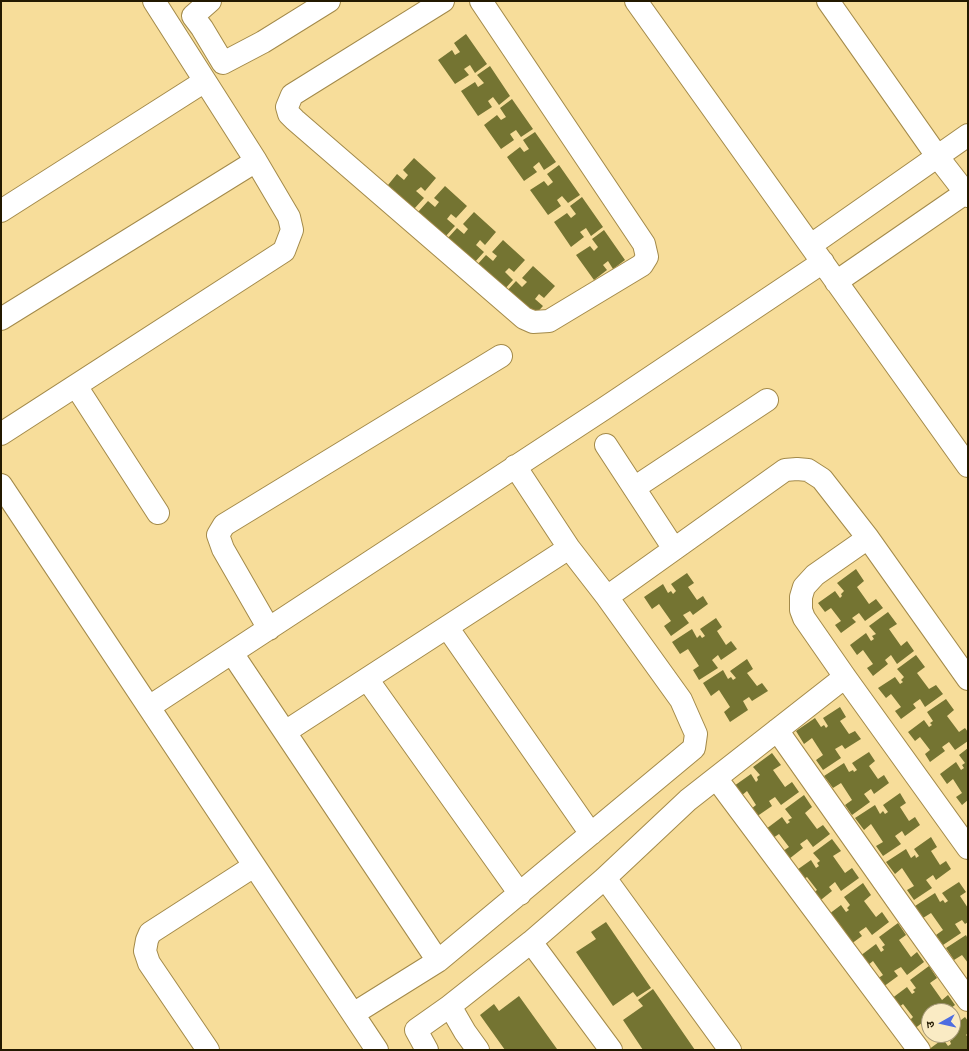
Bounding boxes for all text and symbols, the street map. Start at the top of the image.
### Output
north arrow [921,1003,961,1043]
text: उ [924,1021,936,1029]

